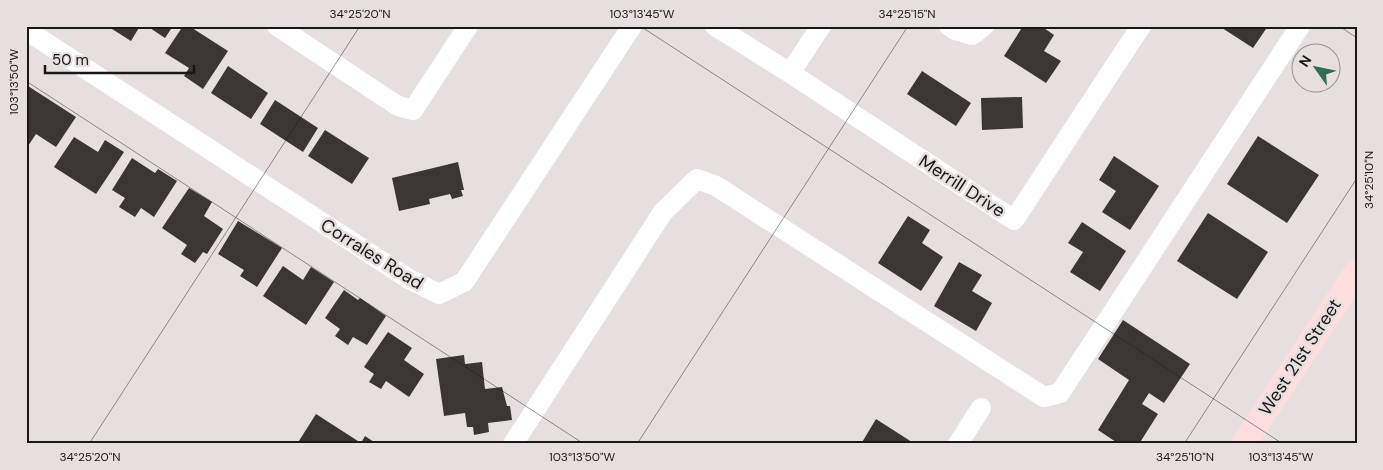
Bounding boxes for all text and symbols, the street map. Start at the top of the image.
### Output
text: 34°25'20"N [329,6,391,22]
text: 103°13'45"W [610,6,675,22]
text: 34°25'15"N [878,6,936,22]
scale bar [45,42,194,74]
north arrow [1290,42,1340,92]
text: 103°13'50"W [6,49,22,115]
text: 50 m [52,50,89,70]
text: N [1295,52,1315,70]
street label: Merrill Drive [914,149,1010,223]
text: 34°25'10"N [1361,151,1377,209]
street label: Corrales Road [316,213,428,295]
street label: West 21st Street [1253,294,1347,420]
text: 34°25'20"N [59,449,121,465]
text: 103°13'50"W [549,449,615,465]
text: 34°25'10"N [1156,449,1214,465]
text: 103°13'45"W [1249,449,1314,465]

